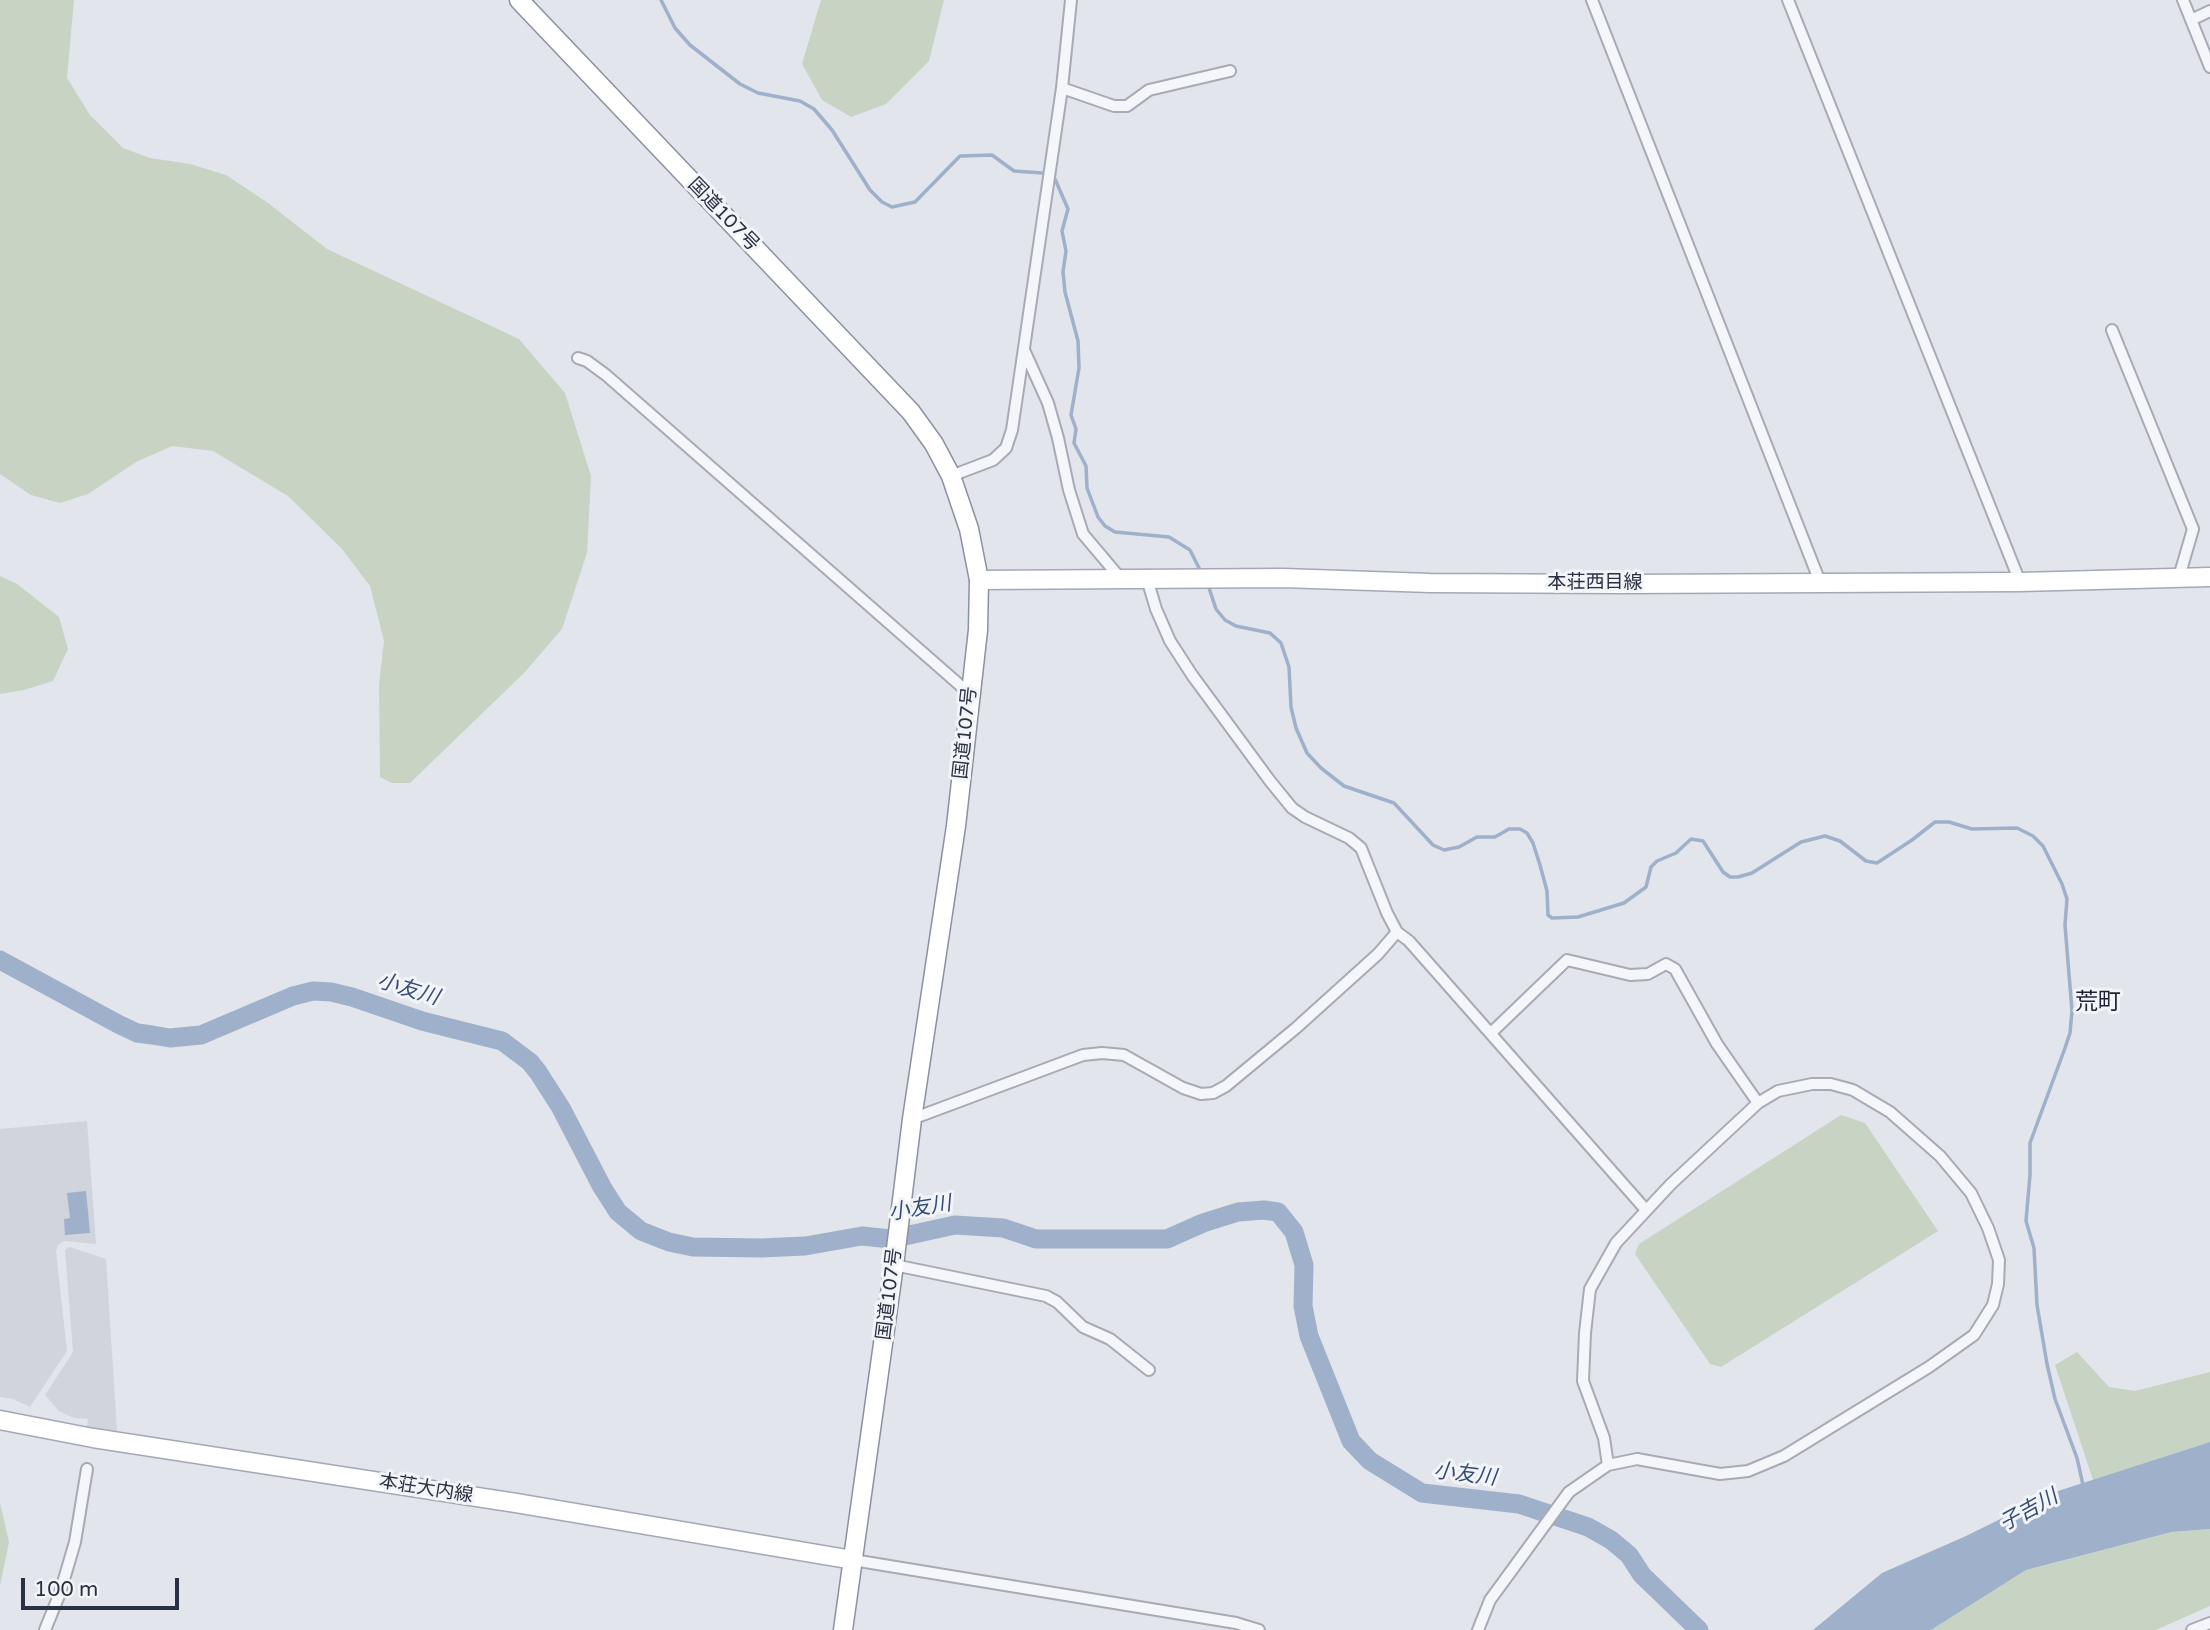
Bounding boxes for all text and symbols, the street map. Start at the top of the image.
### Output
street label: 国道107号 [683,174,763,256]
street label: 本荘西目線 [1548,572,1642,594]
street label: 国道107号 [950,686,982,780]
water label: 小友川 [374,969,442,1011]
district label: 荒町 [2075,989,2121,1017]
water label: 小友川 [887,1192,953,1226]
street label: 国道107号 [873,1247,907,1341]
water label: 小友川 [1432,1459,1498,1491]
street label: 本荘大内線 [377,1470,475,1508]
water label: 子吉川 [1995,1485,2063,1537]
scale bar [24,1564,182,1608]
text: 100 m [34,1577,98,1602]

